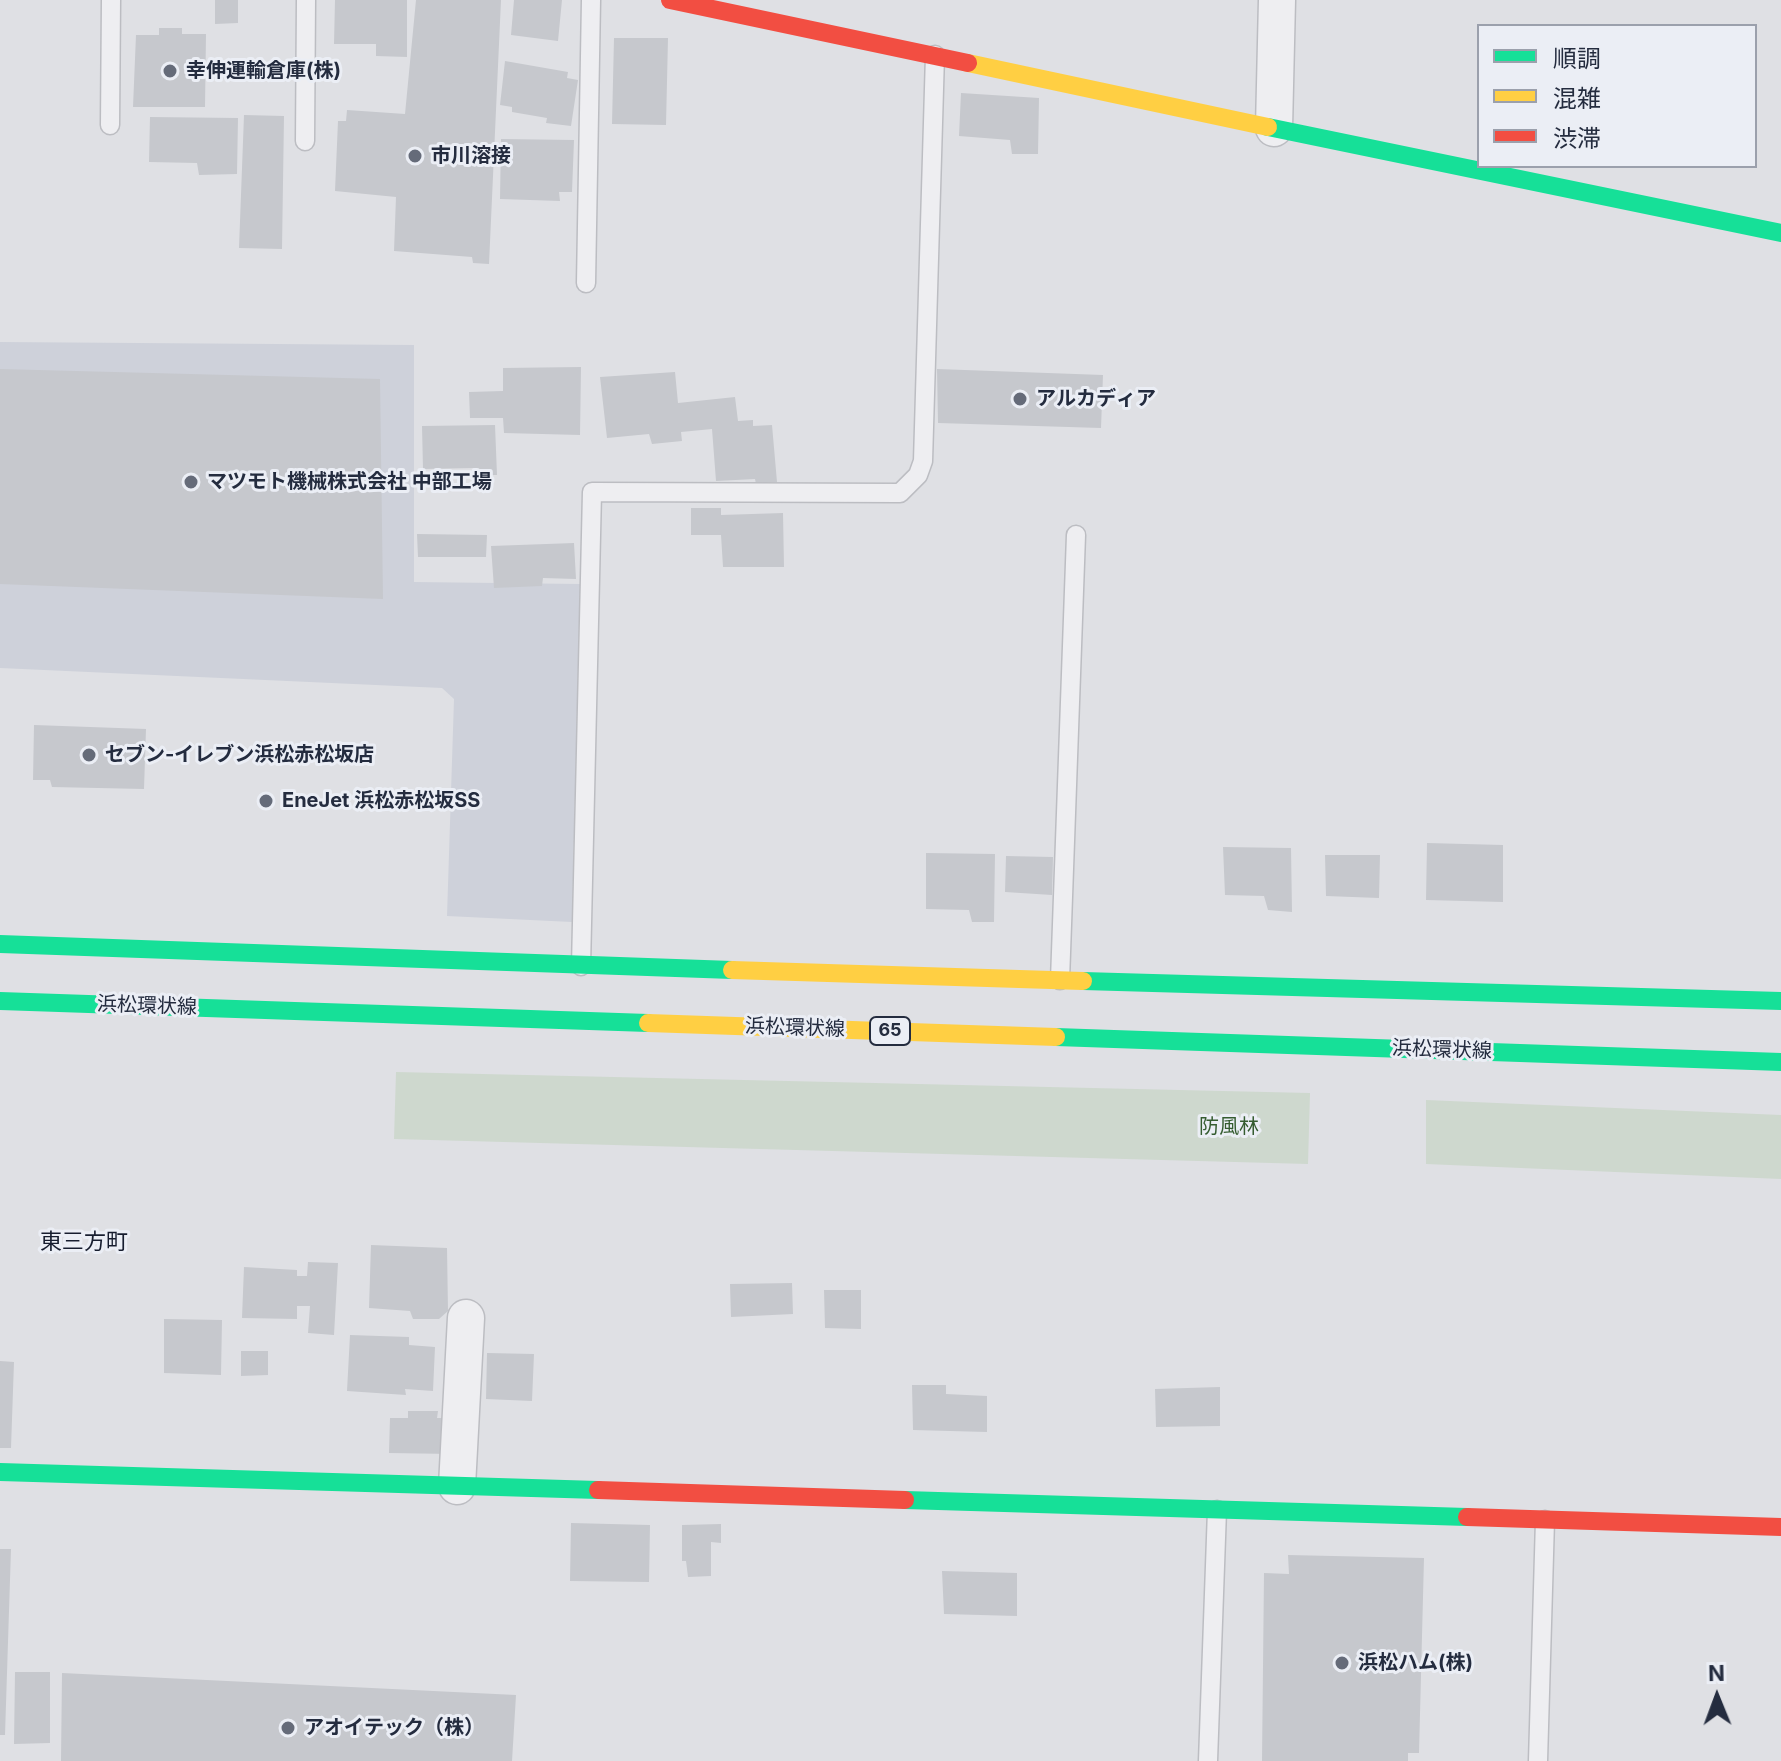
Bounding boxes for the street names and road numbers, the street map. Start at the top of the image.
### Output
street label: 浜松環状線 [97,992,197,1020]
street label: 浜松環状線 [745,1014,845,1042]
road number: 65 [870,1017,910,1045]
street label: 浜松環状線 [1392,1036,1492,1064]

